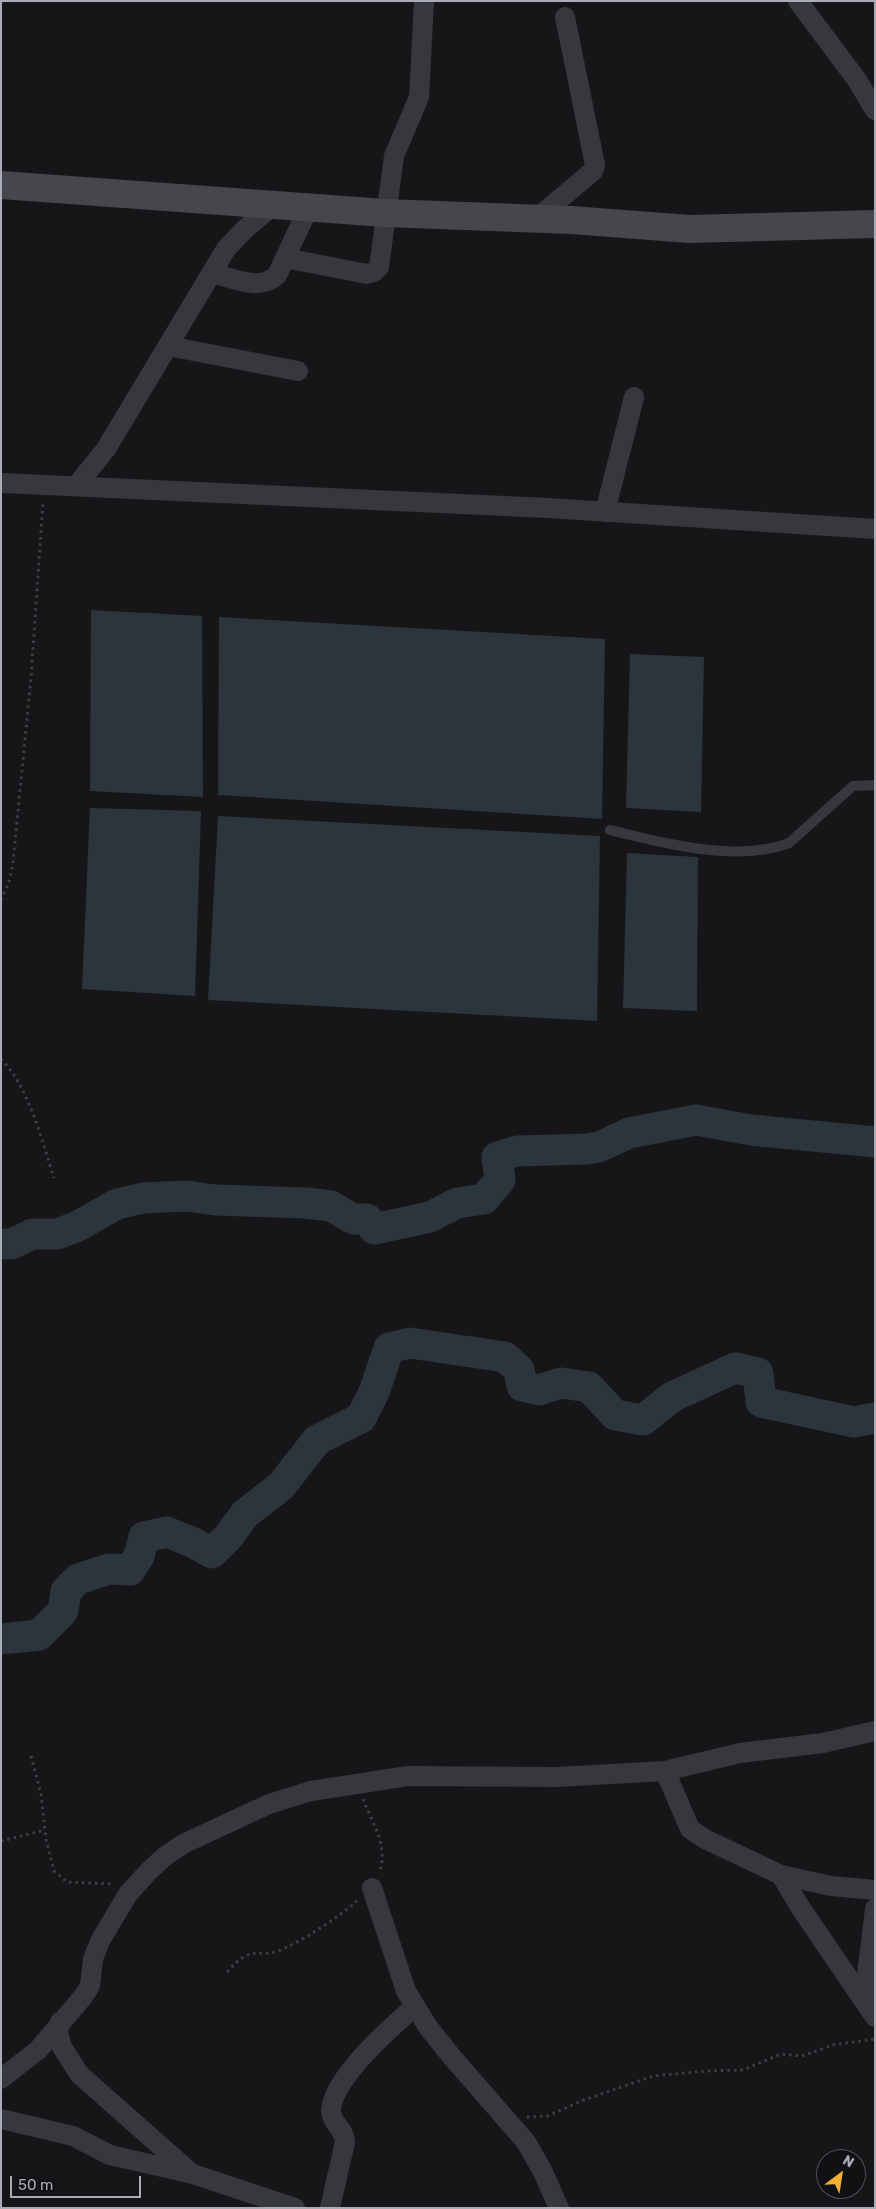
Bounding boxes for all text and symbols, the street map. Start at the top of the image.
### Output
north arrow [816,2149,866,2199]
text: N [840,2152,857,2171]
scale bar [12,2166,144,2198]
text: 50 m [18,2176,53,2194]

